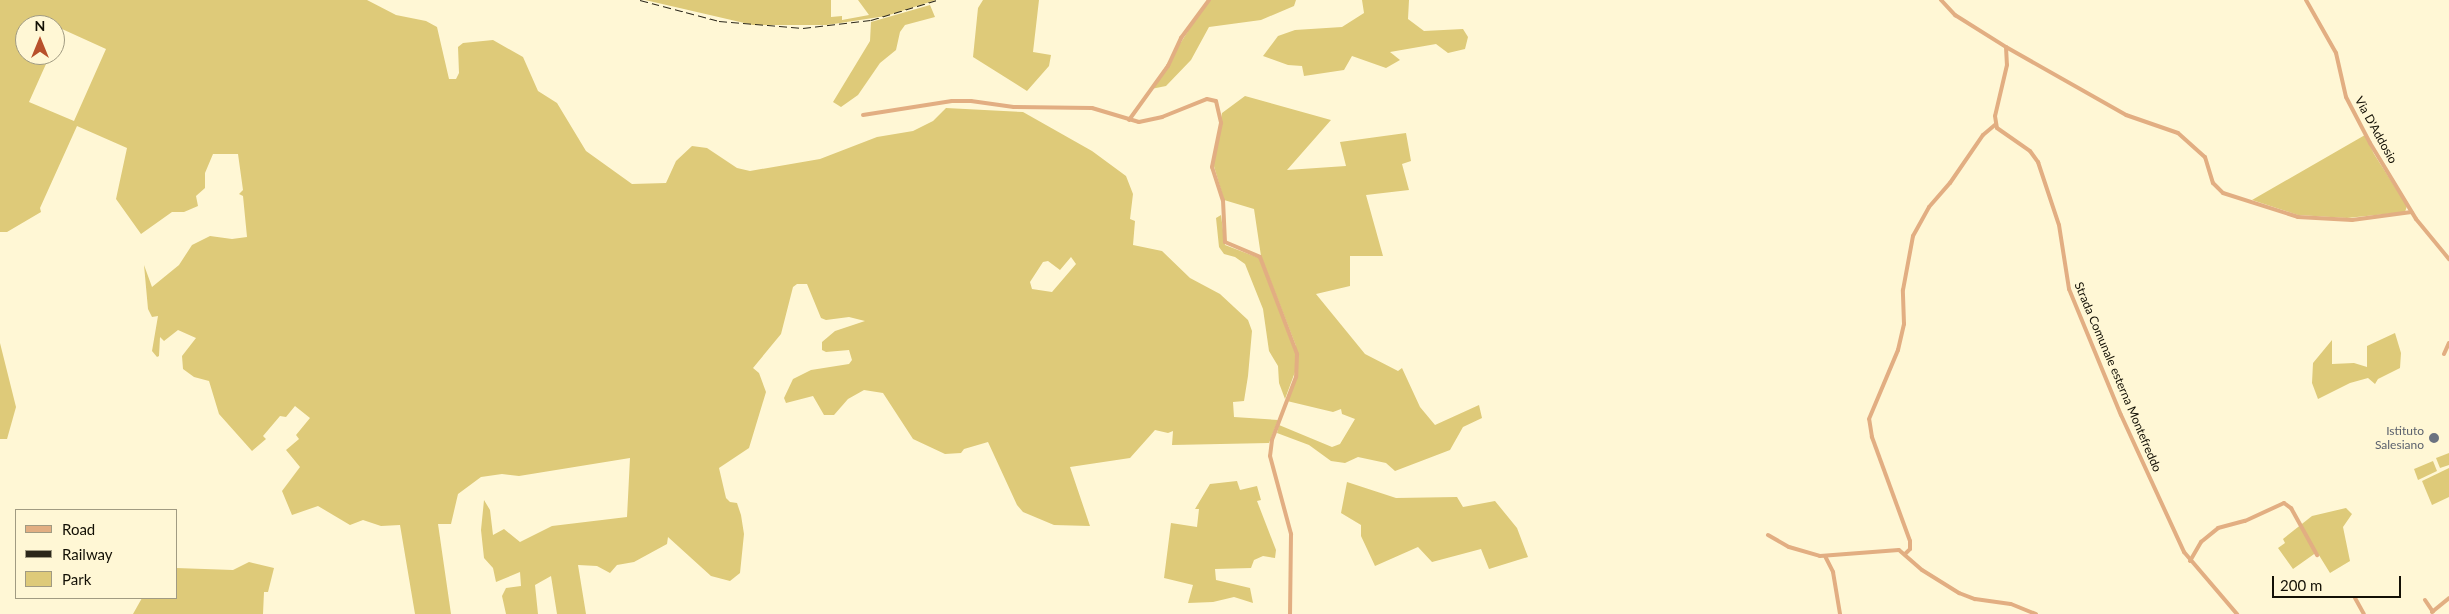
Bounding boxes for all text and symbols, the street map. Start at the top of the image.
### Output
north arrow [15,15,65,65]
text: N [35,17,45,34]
street label: Via D'Addosio [2352,94,2400,166]
street label: Strada Comunale esterna Montefreddo [2071,280,2165,474]
place label: Istituto Salesiano [2375,424,2424,452]
marker: Istituto Salesiano [2428,432,2440,444]
legend [15,509,178,599]
text: Road [62,520,95,538]
text: Railway [62,545,113,563]
scale bar [2274,566,2403,598]
text: Park [62,570,91,588]
text: 200 m [2280,576,2322,594]

